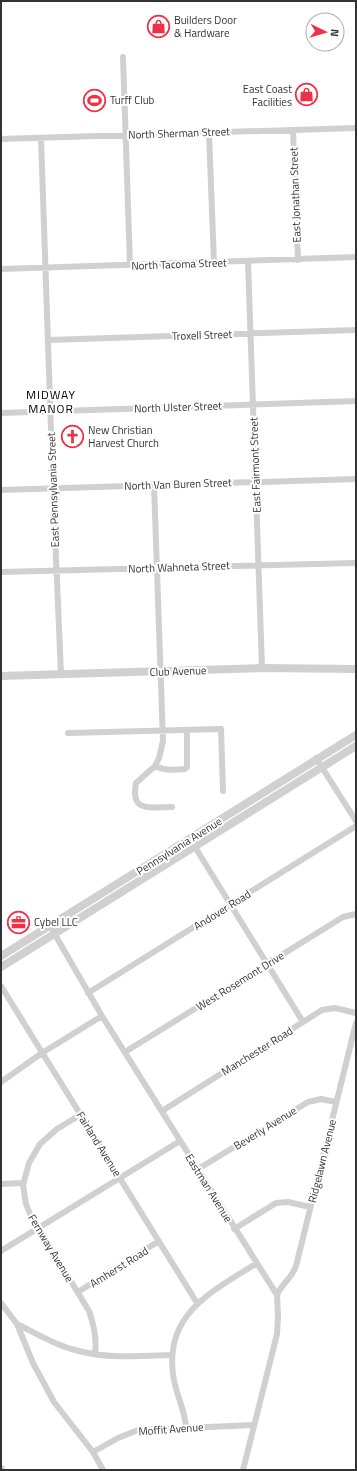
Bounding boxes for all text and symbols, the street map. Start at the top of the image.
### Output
place label: Builders Door & Hardware [174,12,237,41]
north arrow [305,12,345,52]
shop icon: Builders Door & Hardware [146,13,172,39]
text: N [327,28,343,37]
place label: East Coast Facilities [243,81,292,110]
shop icon: East Coast Facilities [294,82,320,108]
sports icon: Turff Club [81,87,107,113]
place label: Turff Club [110,92,155,108]
street label: North Sherman Street [128,123,230,143]
street label: East Jonathan Street [285,147,305,243]
street label: North Tacoma Street [131,254,227,274]
street label: Troxell Street [172,326,233,344]
district label: MIDWAY MANOR [26,385,76,418]
street label: North Ulster Street [134,397,222,417]
street label: East Fairmont Street [245,417,265,513]
place label: New Christian Harvest Church [88,422,159,451]
church icon: New Christian Harvest Church [60,423,86,449]
street label: East Pennsylvania Street [43,432,63,548]
street label: North Van Buren Street [124,474,232,494]
street label: North Wahneta Street [128,557,230,577]
street label: Club Avenue [149,662,207,680]
street label: Pennsylvania Avenue [133,813,225,879]
street label: Andover Road [190,886,254,934]
office icon: Cybel LLC [6,909,32,935]
place label: Cybel LLC [34,914,78,930]
street label: West Rosemont Drive [193,947,287,1015]
street label: Manchester Road [218,1023,296,1079]
street label: Beverly Avenue [230,1102,300,1154]
street label: Fairland Avenue [73,1108,126,1180]
street label: Ridgelawn Avenue [304,1117,340,1204]
street label: Eastman Avenue [182,1151,237,1226]
street label: Fernway Avenue [24,1211,78,1285]
street label: Amherst Road [87,1243,151,1291]
street label: Moffit Avenue [138,1419,205,1439]

